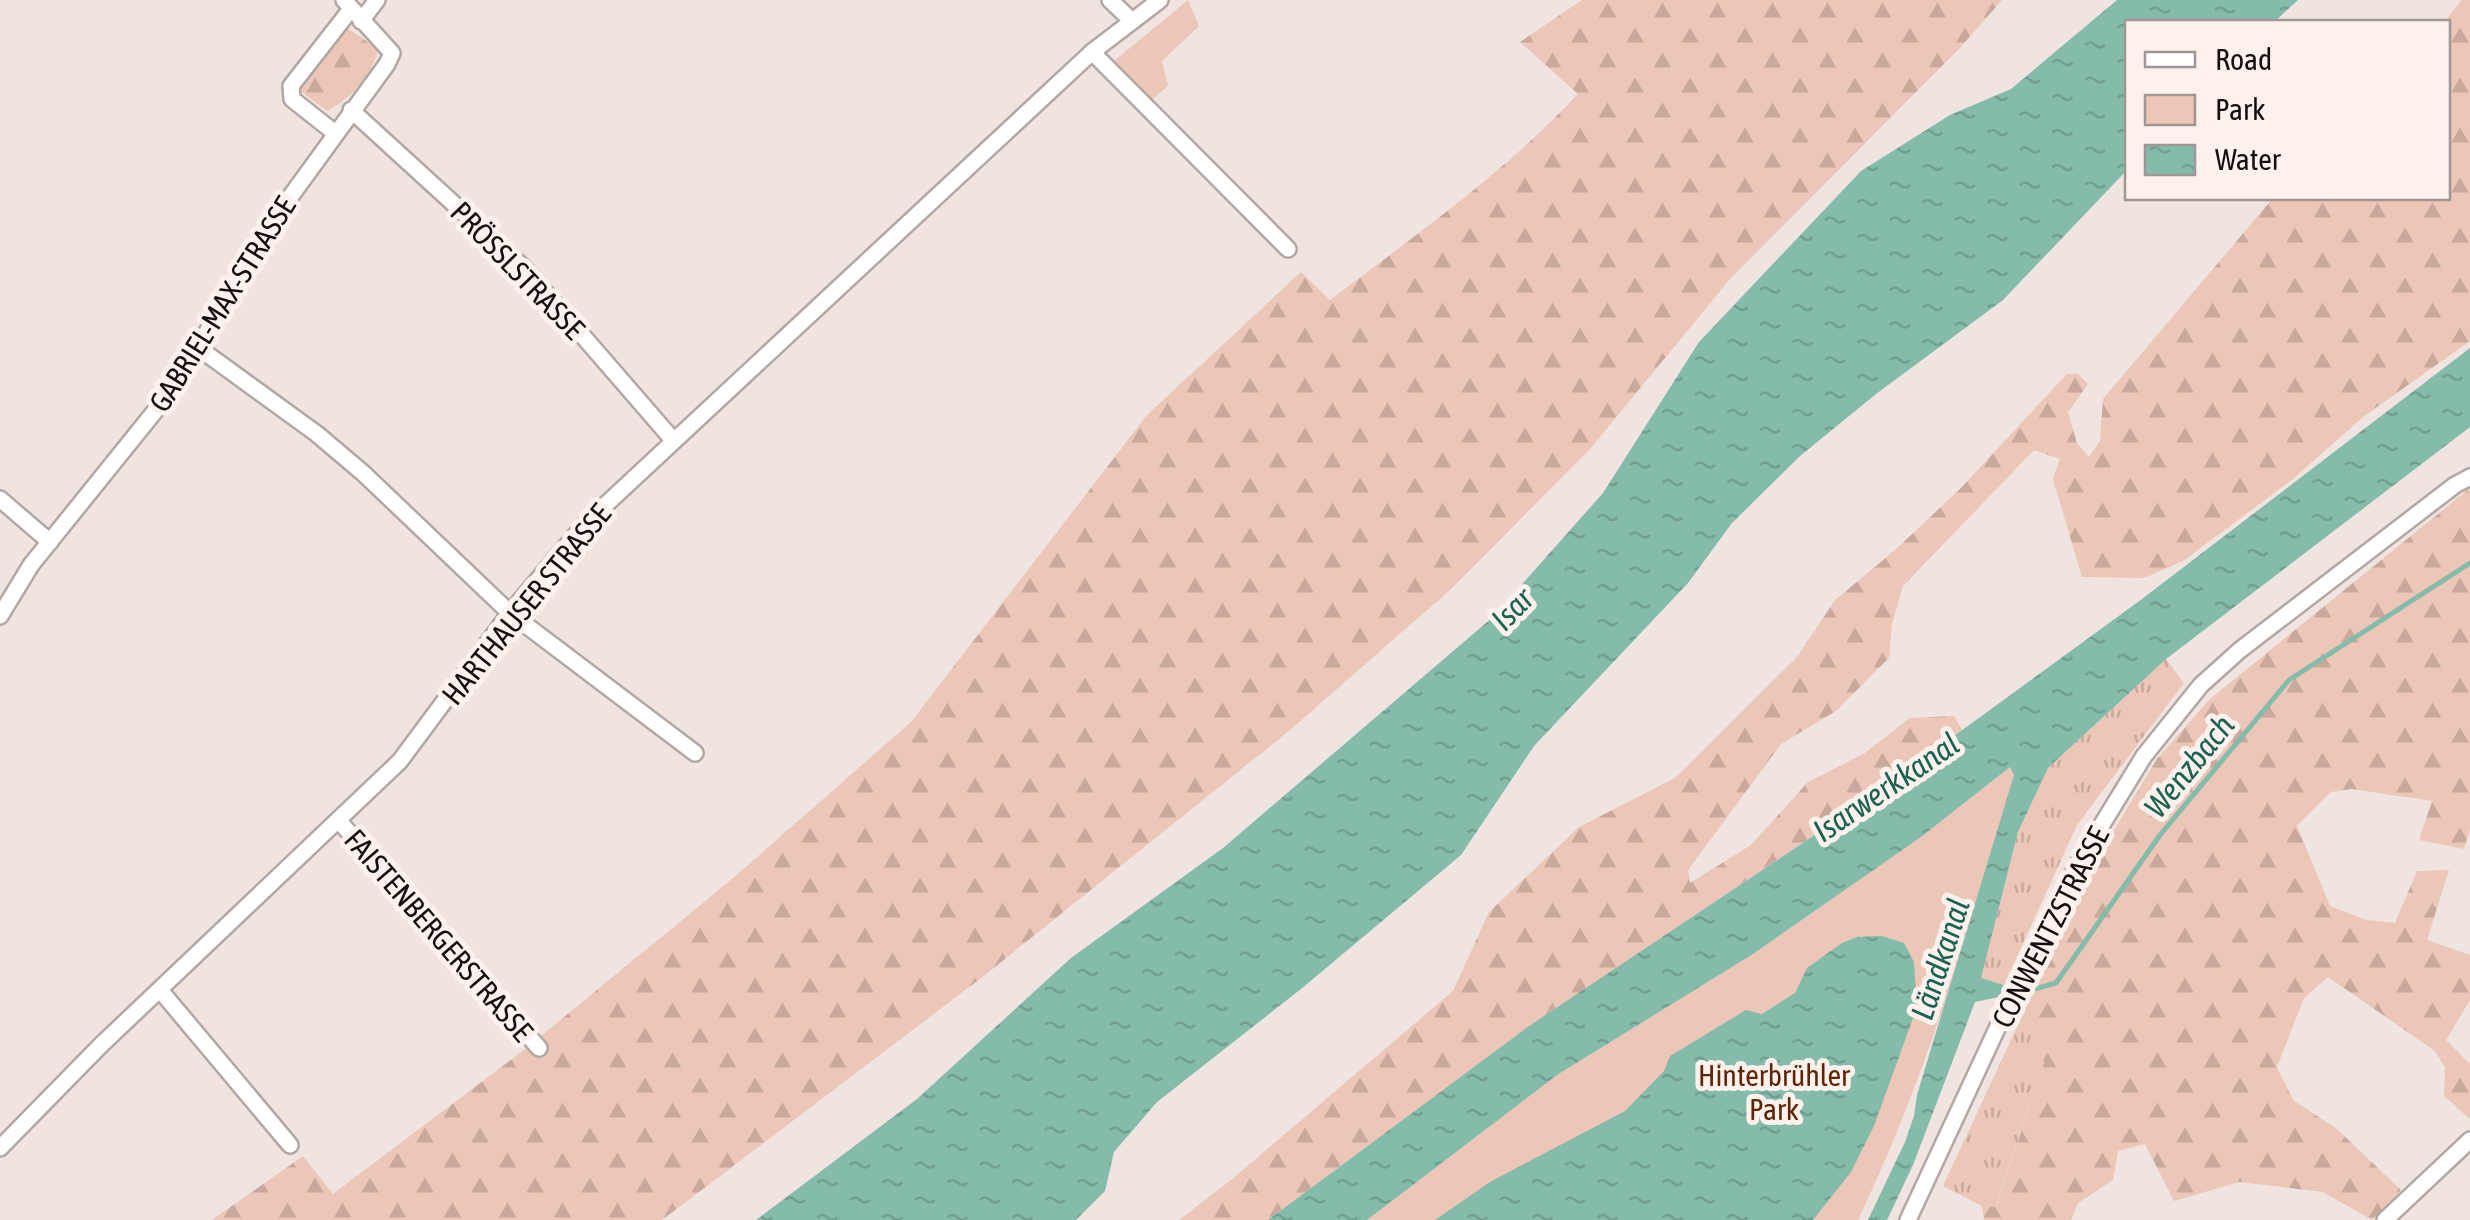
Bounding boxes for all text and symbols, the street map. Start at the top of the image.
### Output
legend [2125,20,2450,200]
text: Road [2215,42,2272,76]
text: Park [2215,92,2265,126]
text: Water [2215,142,2282,176]
street label: GABRIEL-MAX-STRASSE [142,190,302,418]
street label: PRÖSSLSTRASSE [444,194,592,346]
street label: HARTHAUSER STRASSE [435,497,617,711]
water label: Isar [1483,579,1542,638]
water label: Wenzbach [2136,707,2242,825]
water label: Isarwerkkanal [1806,725,1966,849]
street label: CONWENTZSTRASSE [1985,821,2115,1033]
street label: FAISTENBERGERSTRASSE [338,822,540,1048]
water label: Ländkanal [1903,894,1977,1024]
park label: Hinterbrühler Park [1698,1058,1851,1126]

